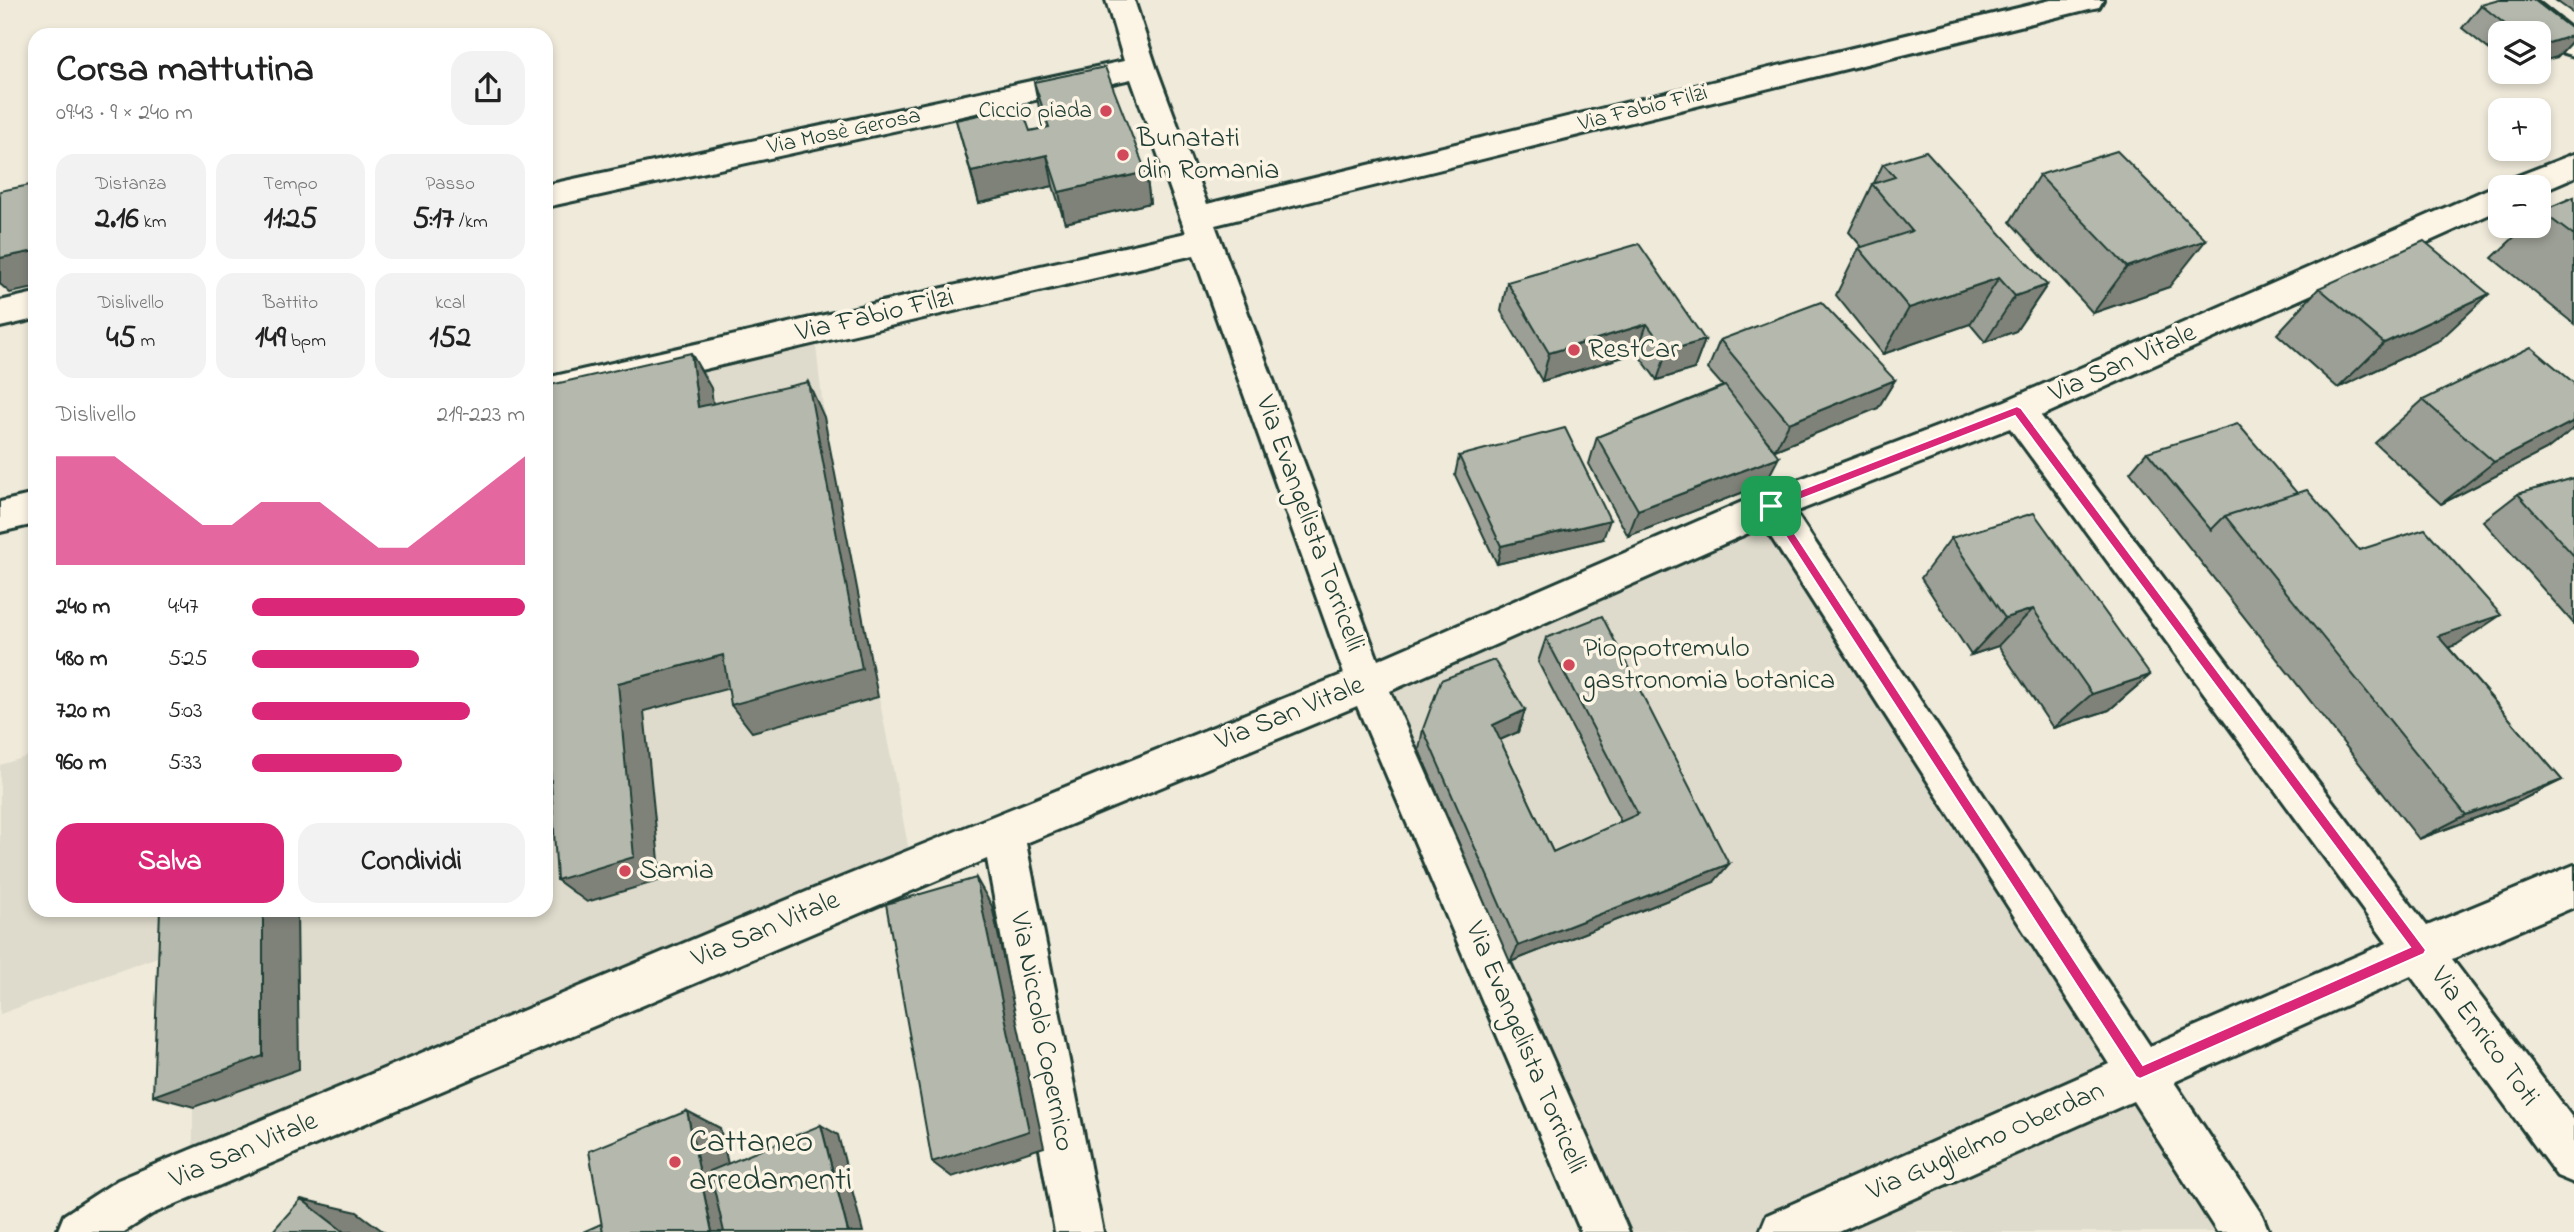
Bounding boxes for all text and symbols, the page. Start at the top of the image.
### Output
map controls [2488,21,2551,238]
button: layers [2488,21,2551,84]
text: Corsa mattutina [56,43,314,99]
button: share [451,51,525,125]
street label: Via Fabio Filzi [1574,77,1711,141]
place label: Ciccio piada [979,95,1092,128]
text: 09:43 · 9 × 240 m [56,97,193,130]
button: + [2488,98,2551,161]
street label: Via Mosè Gerosa [763,100,924,165]
marker: Ciccio piada [1098,103,1114,119]
place label: Bunatati din Romania [1136,119,1279,192]
marker: Bunatati din Romania [1115,147,1131,163]
text: Distanza [95,171,166,198]
text: Tempo [263,171,318,198]
text: Passo [425,171,475,198]
button: − [2488,175,2551,238]
text: 2.16 [95,198,139,242]
text: 11:25 [264,198,317,242]
text: 5:17 [412,198,454,242]
text: km [139,209,167,236]
text: /km [454,209,488,236]
street label: Via Fabio Filzi [791,278,958,354]
text: Dislivello [98,290,164,317]
text: Battito [263,290,318,317]
text: kcal [435,290,465,317]
street label: Via San Vitale [2042,313,2203,415]
text: 45 [106,317,136,361]
text: 149 [255,317,286,361]
text: 152 [429,317,471,361]
text: m [136,328,155,355]
text: bpm [286,328,326,355]
place label: RestCar [1588,330,1679,371]
marker: RestCar [1566,342,1582,358]
street label: Via Evangelista Torricelli [1243,389,1375,658]
text: Dislivello [56,399,136,432]
text: 219–223 m [437,399,525,432]
pin [1741,476,1801,536]
icon: arrive [1752,487,1790,525]
text: 240 m [56,591,110,624]
text: 4:47 [168,591,198,624]
place label: Pioppotremulo gastronomia botanica [1582,629,1835,702]
text: 480 m [56,643,108,676]
text: 5:25 [168,643,208,676]
marker: Pioppotremulo gastronomia botanica [1561,657,1577,673]
street label: Via San Vitale [1209,665,1371,763]
text: 720 m [56,695,110,728]
text: 5:03 [168,695,203,728]
text: 960 m [56,747,107,780]
text: 5:33 [168,747,202,780]
button: Salva [56,823,284,903]
button: Condividi [298,823,525,903]
place label: Samia [639,851,714,892]
marker: Samia [617,863,633,879]
street label: Via San Vitale [685,880,847,980]
street label: Via Niccolò Copernico [998,908,1084,1155]
street label: Via Evangelista Torricelli [1453,915,1597,1180]
street label: Via Enrico Toti [2419,958,2549,1115]
street label: Via Guglielmo Oberdan [1860,1071,2111,1213]
street label: Via San Vitale [163,1101,325,1201]
place label: Cattaneo arredamenti [689,1119,852,1205]
marker: Cattaneo arredamenti [667,1154,683,1170]

